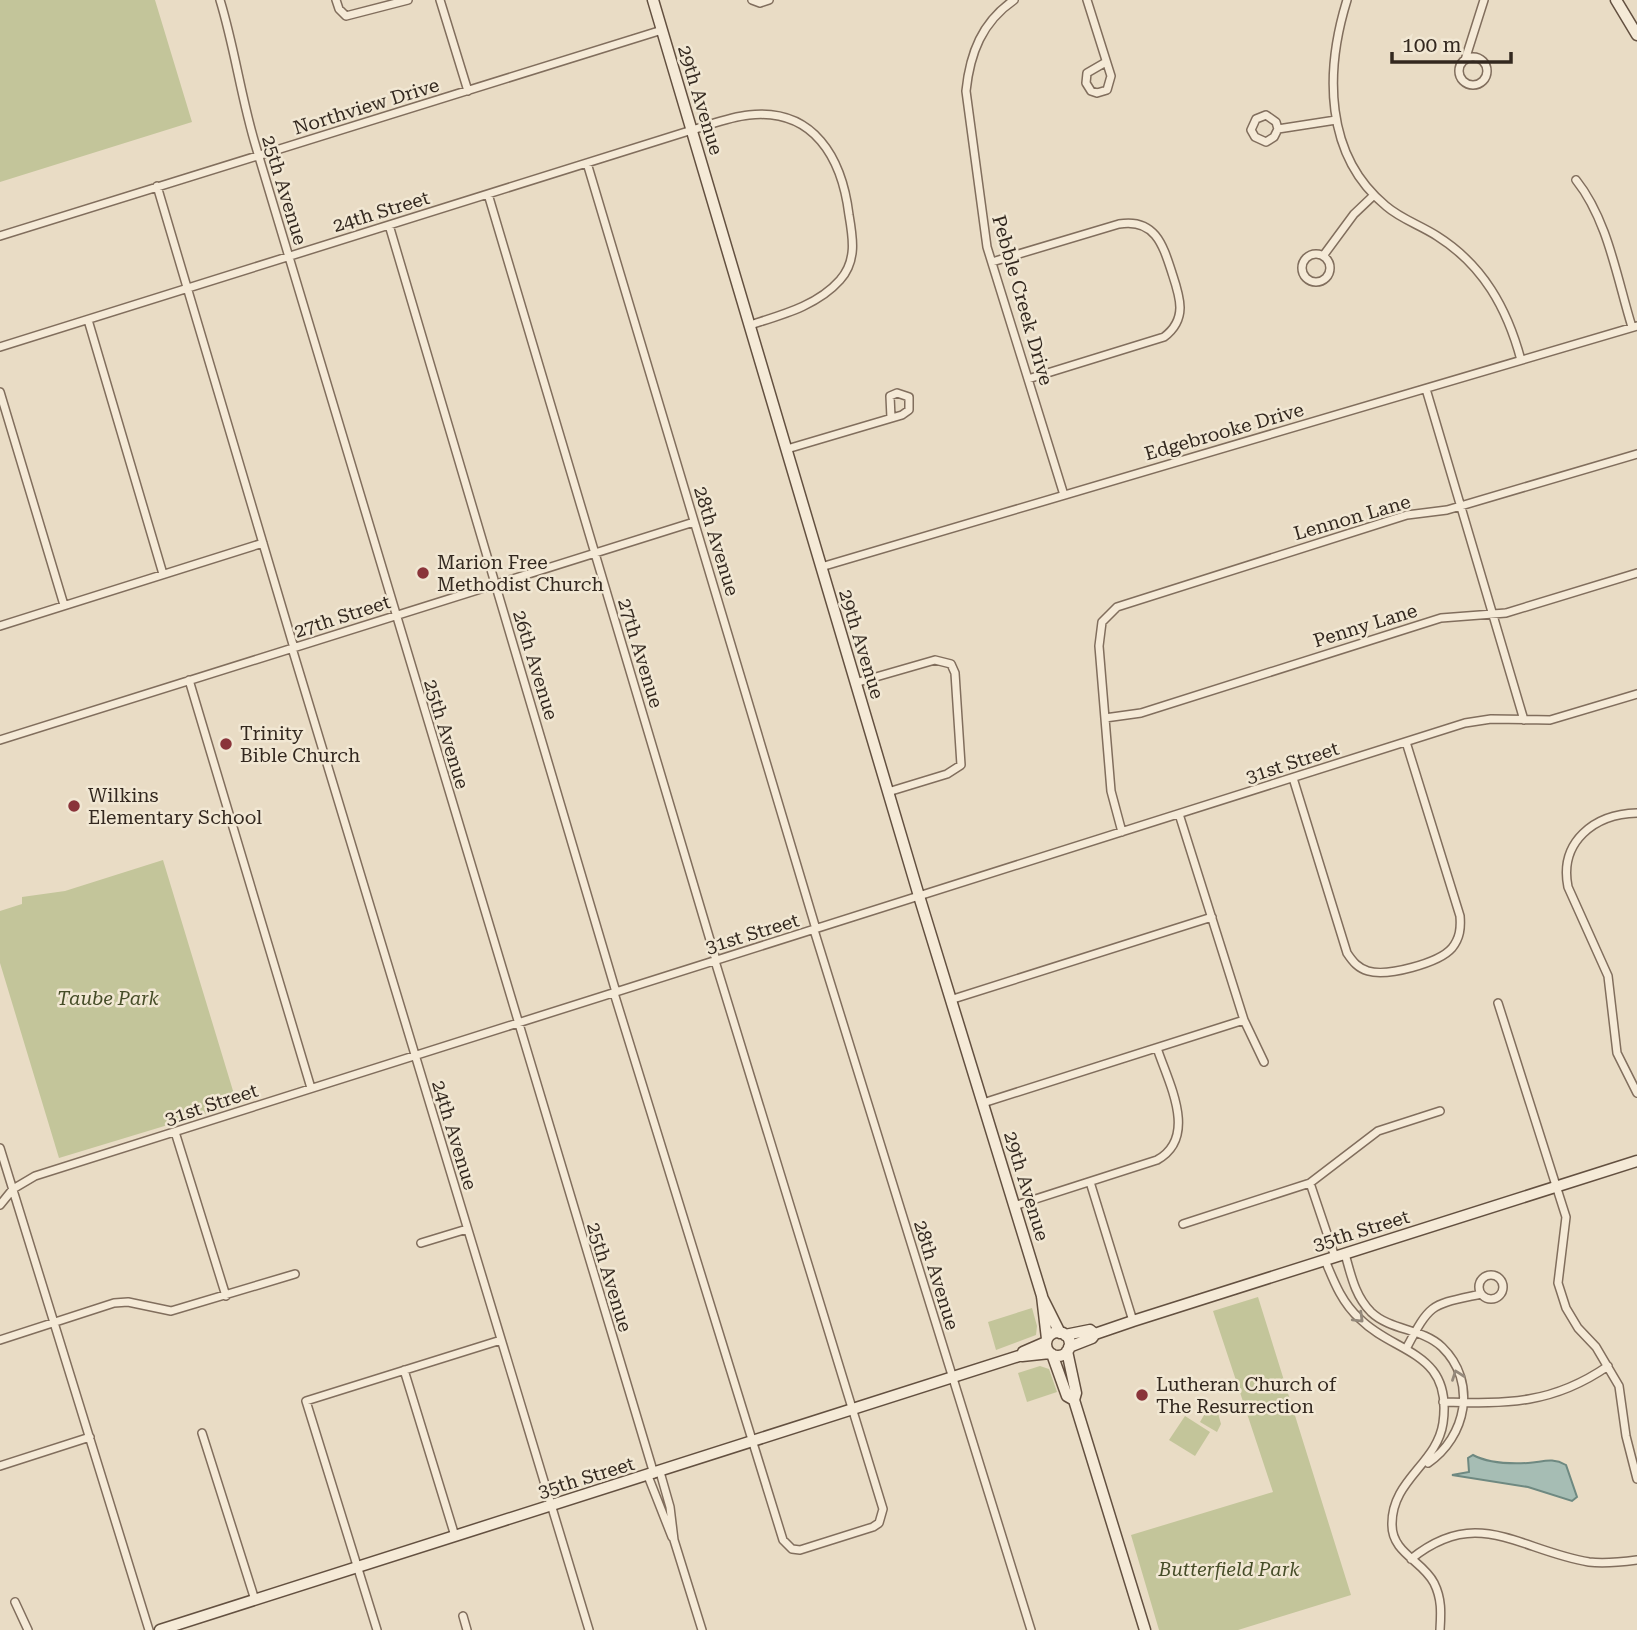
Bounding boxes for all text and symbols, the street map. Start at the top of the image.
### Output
scale bar [1392,21,1511,65]
text: 100 m [1402,33,1462,57]
street label: 29th Avenue [673,42,728,158]
street label: Northview Drive [290,73,442,140]
street label: 25th Avenue [257,132,312,248]
street label: 24th Street [330,186,432,237]
street label: Pebble Creek Drive [987,212,1058,388]
street label: Edgebrooke Drive [1142,398,1306,465]
street label: 28th Avenue [689,483,744,599]
street label: Lennon Lane [1291,490,1413,545]
place label: Marion Free Methodist Church [437,551,604,596]
marker: Marion Free Methodist Church [415,565,431,581]
street label: 29th Avenue [834,586,889,702]
street label: 27th Street [291,590,393,643]
street label: 27th Avenue [613,595,668,711]
street label: Penny Lane [1310,599,1420,652]
street label: 26th Avenue [508,607,563,723]
street label: 25th Avenue [419,676,474,792]
place label: Trinity Bible Church [240,722,360,767]
marker: Trinity Bible Church [218,736,234,752]
street label: 31st Street [1243,737,1342,788]
place label: Wilkins Elementary School [88,784,262,829]
marker: Wilkins Elementary School [66,798,82,814]
street label: 31st Street [703,908,802,959]
park label: Taube Park [57,987,160,1010]
street label: 24th Avenue [427,1077,482,1193]
street label: 31st Street [162,1079,261,1130]
street label: 29th Avenue [999,1128,1054,1244]
street label: 35th Street [1310,1205,1412,1256]
street label: 28th Avenue [909,1217,964,1333]
street label: 25th Avenue [582,1219,637,1335]
one-way arrow [1351,1310,1364,1322]
one-way arrow [1451,1369,1465,1381]
place label: Lutheran Church of The Resurrection [1156,1373,1337,1418]
marker: Lutheran Church of The Resurrection [1134,1387,1150,1403]
street label: 35th Street [535,1452,637,1503]
park label: Butterfield Park [1157,1558,1300,1581]

